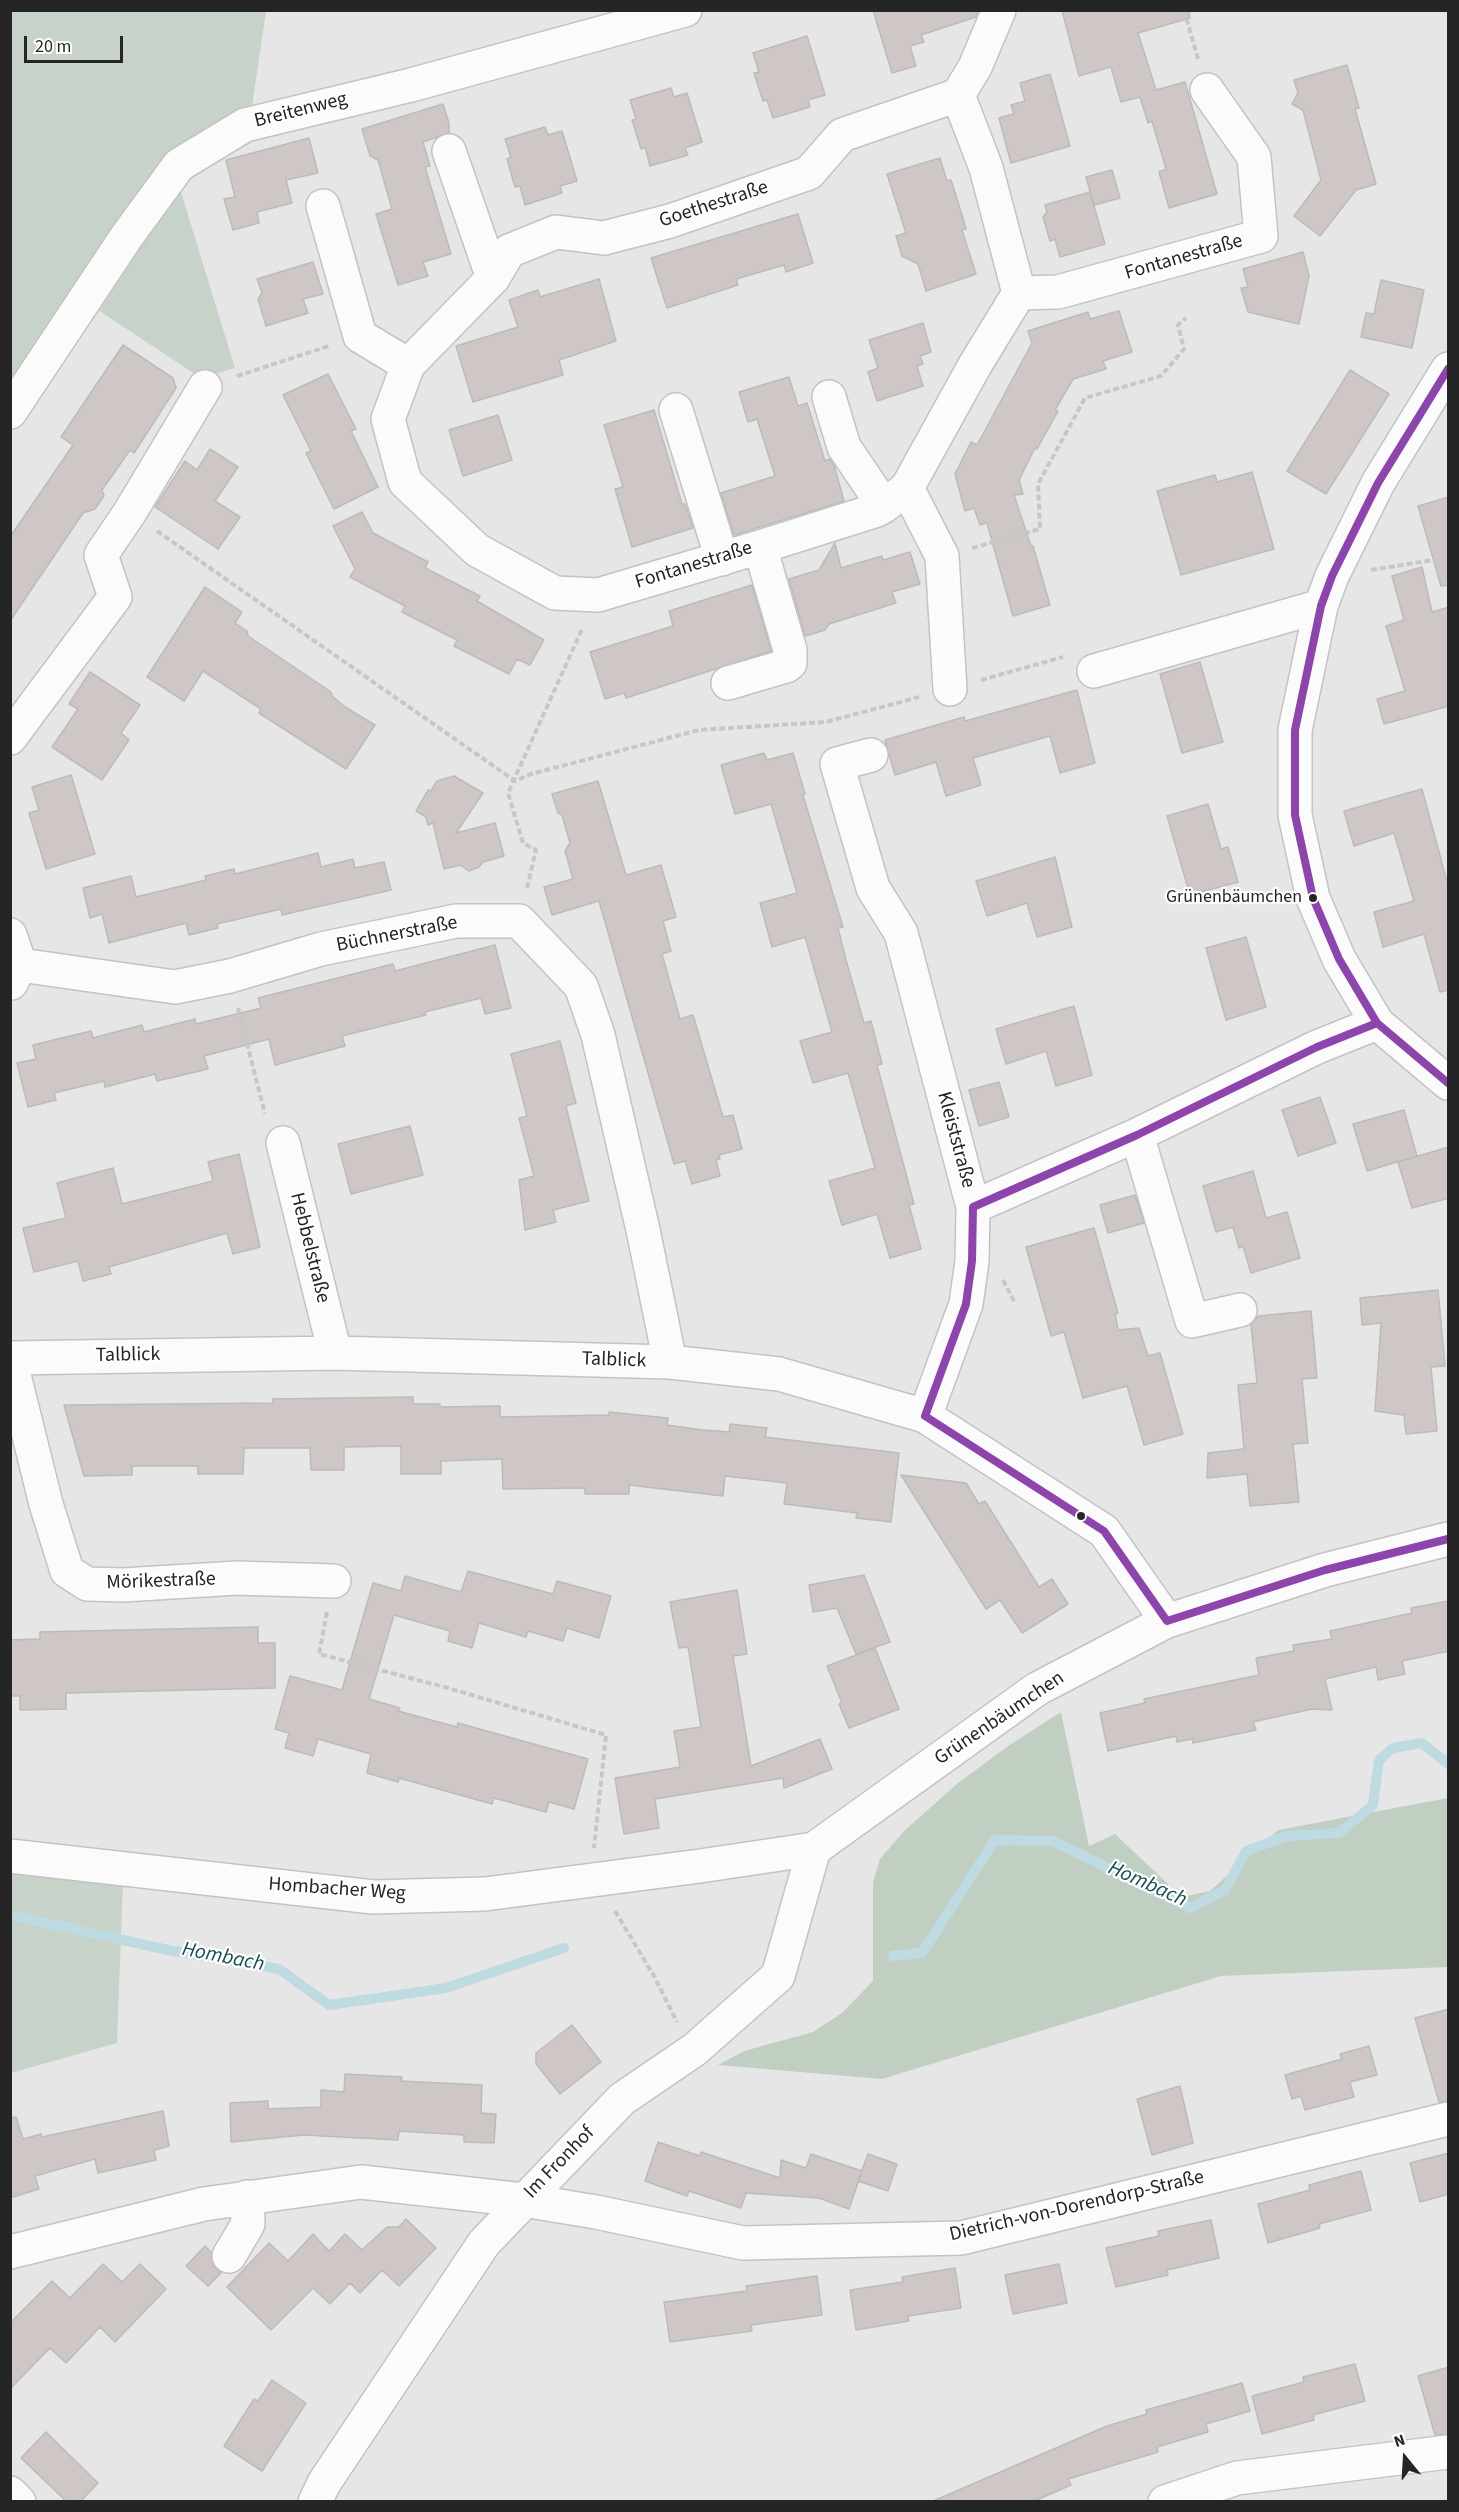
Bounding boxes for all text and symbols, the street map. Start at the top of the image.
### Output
scale bar [27,24,126,62]
text: 20 m [35,34,71,59]
street label: Breitenweg [252,88,350,134]
street label: Goethestraße [656,176,772,234]
street label: Fontanestraße [1122,230,1246,286]
street label: Fontanestraße [632,537,756,595]
place label: Grünenbäumchen [1166,887,1302,909]
marker: Grünenbäumchen [1307,892,1319,904]
street label: Büchnerstraße [334,911,460,959]
street label: Kleiststraße [931,1089,979,1191]
street label: Hebbelstraße [284,1190,334,1306]
street label: Talblick [96,1343,160,1369]
street label: Talblick [581,1348,647,1374]
unlabelled marker [1075,1510,1087,1522]
street label: Mörikestraße [106,1568,216,1596]
street label: Grünenbäumchen [931,1667,1069,1771]
water label: Hombach [1104,1857,1190,1913]
street label: Hombacher Weg [267,1873,407,1907]
water label: Hombach [180,1938,266,1978]
street label: Im Fronhof [520,2122,600,2204]
street label: Dietrich-von-Dorendorp-Straße [947,2166,1207,2248]
north arrow [1375,2428,1435,2488]
text: N [1391,2429,1408,2453]

